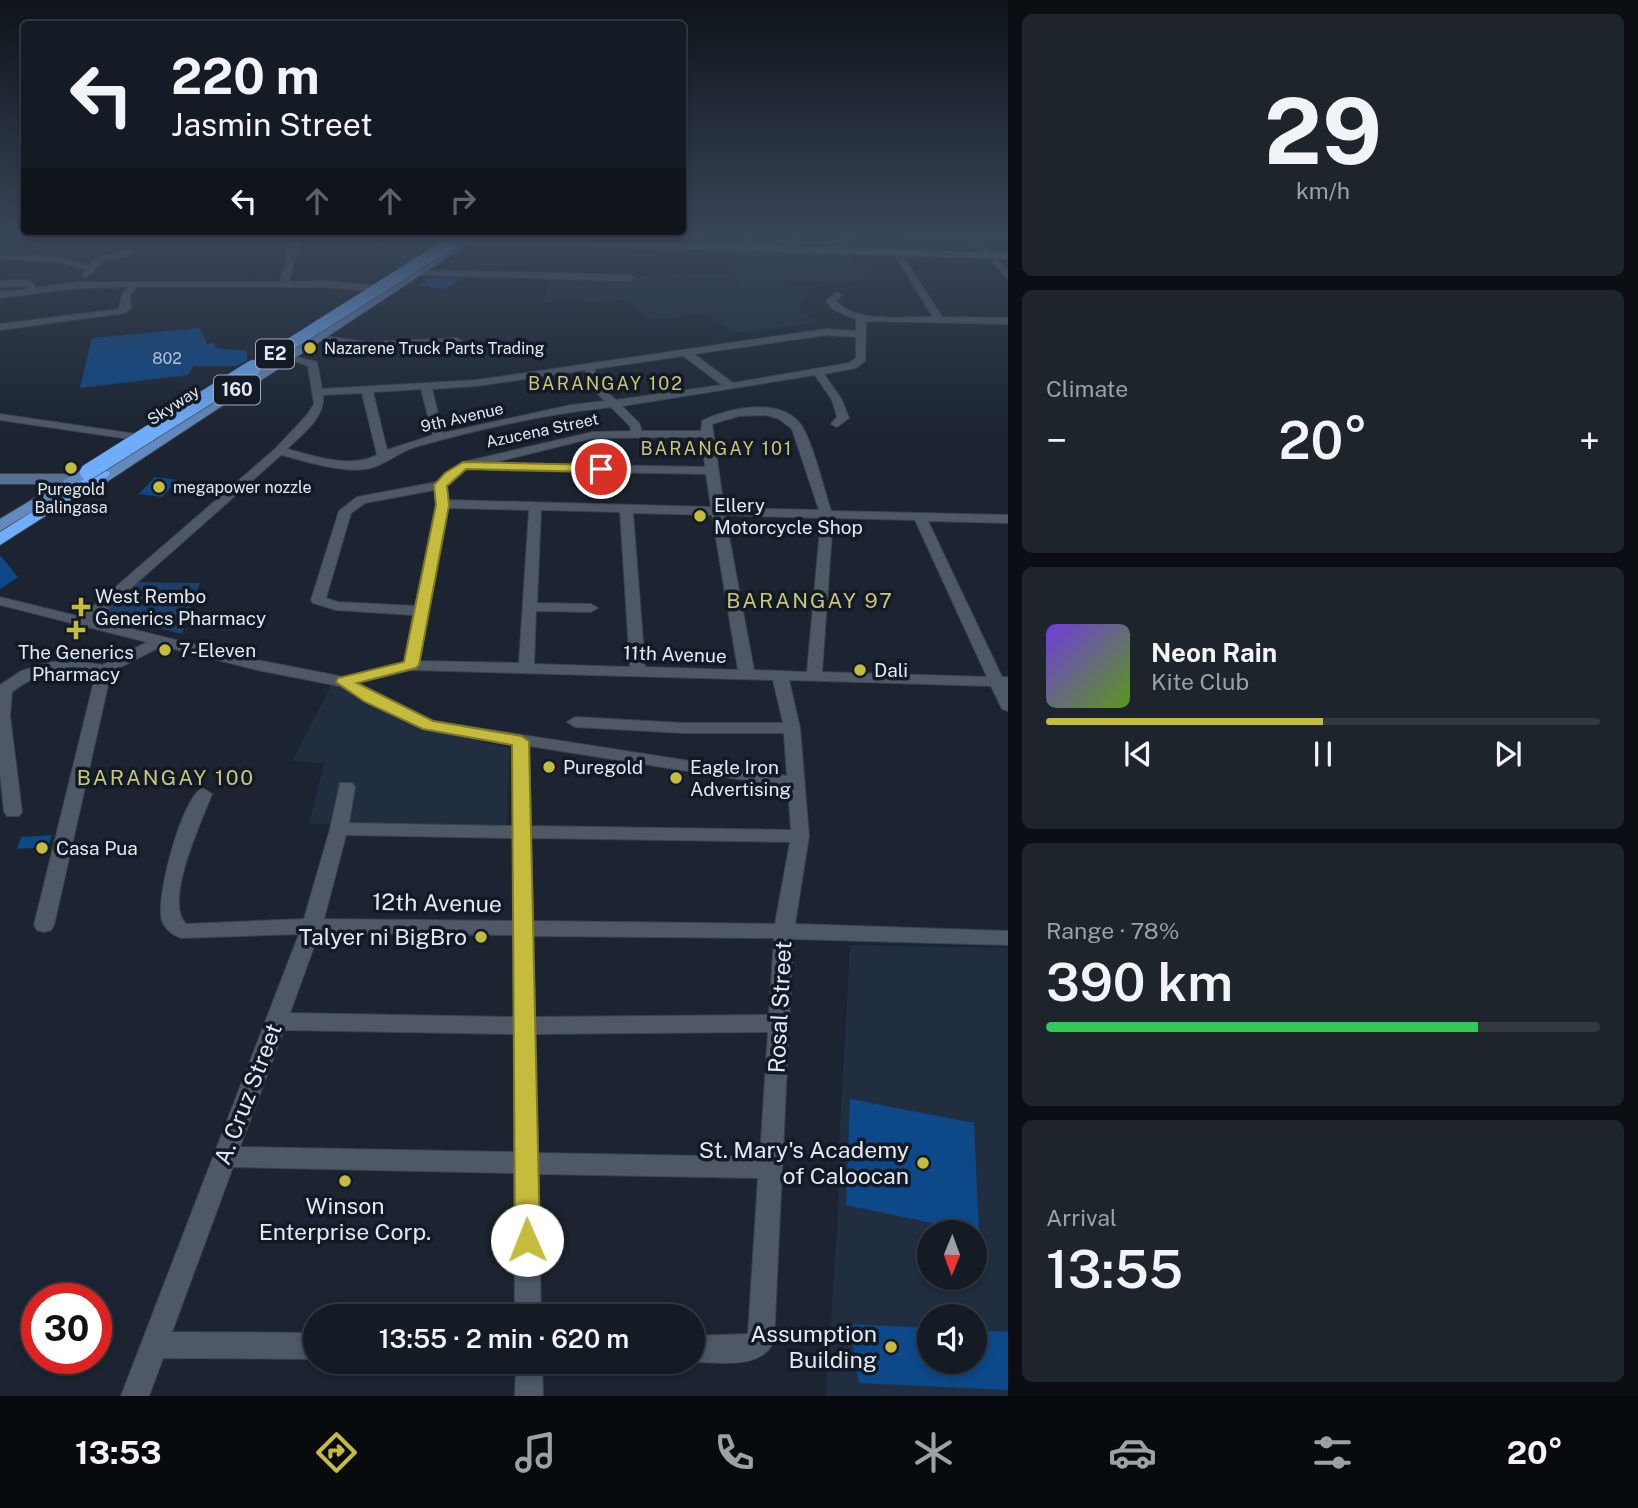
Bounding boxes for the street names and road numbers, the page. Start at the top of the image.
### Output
road number: E2 [256,340,294,368]
road number: 160 [214,376,260,404]
street label: Skyway [144,381,203,429]
street label: 9th Avenue [419,399,505,436]
street label: Azucena Street [484,409,600,452]
street label: 11th Avenue [623,641,727,667]
street label: 12th Avenue [372,888,502,917]
street label: Rosal Street [763,940,796,1074]
street label: A. Cruz Street [208,1019,287,1168]

